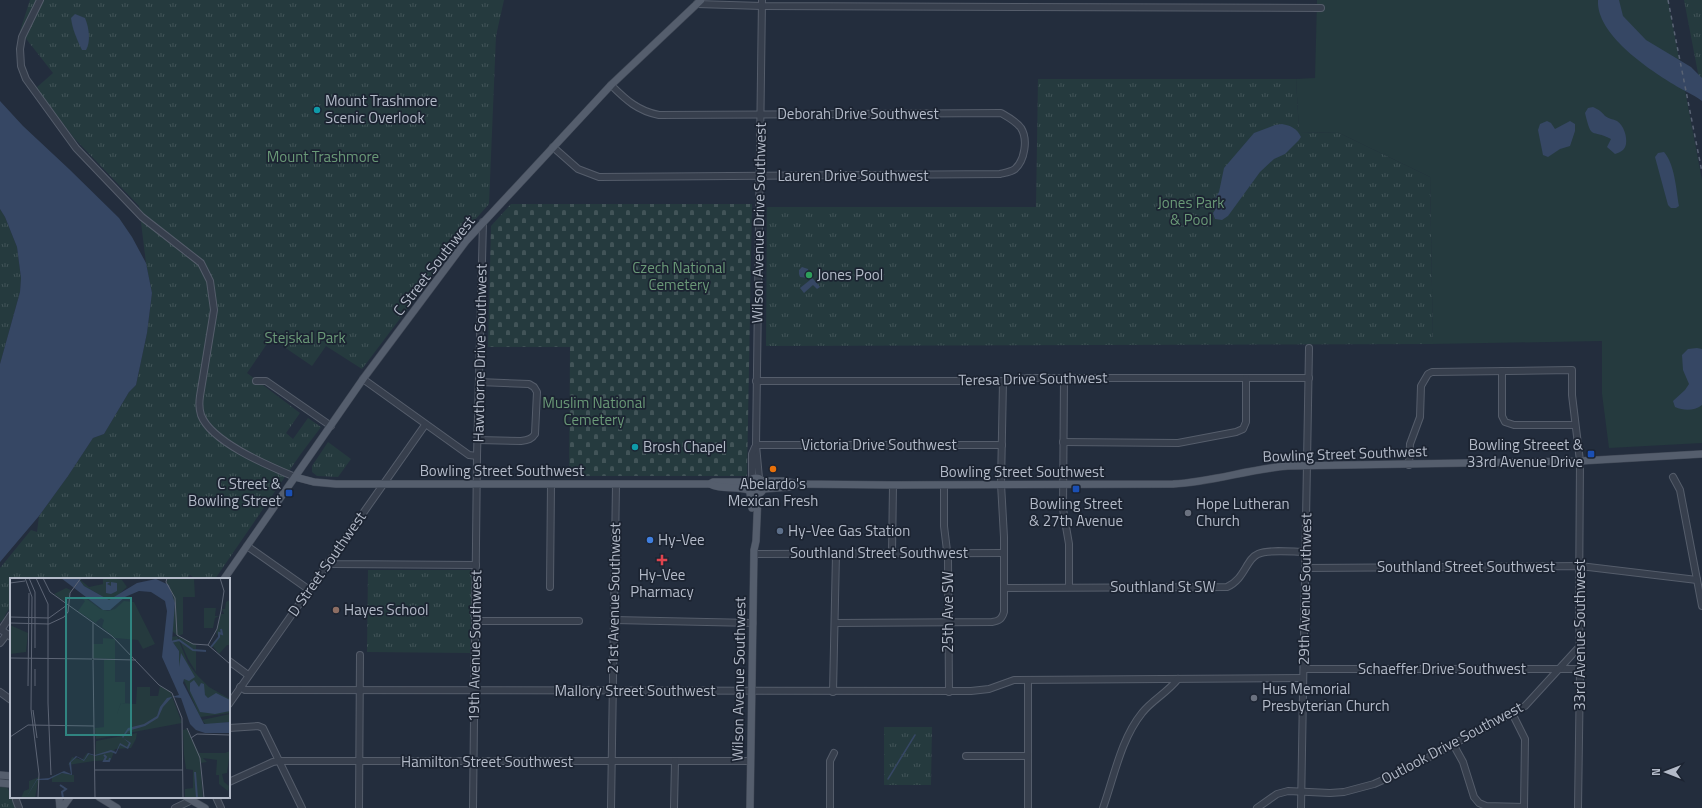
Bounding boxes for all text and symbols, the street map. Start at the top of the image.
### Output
place label: Mount Trashmore Scenic Overlook [325,89,437,129]
street label: Deborah Drive Southwest [777,102,940,125]
marker: Mount Trashmore Scenic Overlook [312,105,322,115]
street label: Wilson Avenue Drive Southwest [745,122,772,324]
park label: Mount Trashmore [267,145,379,168]
street label: Lauren Drive Southwest [777,164,929,187]
park label: Jones Park & Pool [1158,191,1224,231]
street label: C Street Southwest [387,210,481,321]
park label: Czech National Cemetery [632,256,726,296]
street label: Hawthorne Drive Southwest [466,263,493,443]
place label: Jones Pool [817,263,883,286]
marker: Jones Pool [804,270,814,280]
park label: Stejskal Park [264,326,346,349]
street label: Teresa Drive Southwest [958,366,1108,391]
park label: Muslim National Cemetery [542,391,646,431]
street label: Victoria Drive Southwest [801,433,958,456]
place label: Bowling Streeet & 33rd Avenue Drive [1467,433,1584,473]
place label: Brosh Chapel [643,435,726,458]
street label: Bowling Street Southwest [1262,439,1428,468]
marker: Brosh Chapel [630,442,640,452]
marker: Bowling Streeet & 33rd Avenue Drive [1586,449,1596,459]
street label: Bowling Street Southwest [420,459,585,482]
street label: Bowling Street Southwest [940,460,1105,483]
marker: Abelardo's Mexican Fresh [768,464,778,474]
place label: C Street & Bowling Street [188,472,282,512]
place label: Abelardo's Mexican Fresh [728,472,818,512]
marker: Bowling Street & 27th Avenue [1071,484,1081,494]
marker: C Street & Bowling Street [284,488,294,498]
place label: Bowling Street & 27th Avenue [1029,492,1123,532]
place label: Hope Lutheran Church [1196,492,1289,532]
street label: D Street Southwest [282,506,372,621]
marker: Hope Lutheran Church [1183,508,1193,518]
street label: 29th Avenue Southwest [1292,512,1317,665]
place label: Hy-Vee Gas Station [788,519,910,542]
street label: 21st Avenue Southwest [601,522,626,674]
marker: Hy-Vee Gas Station [775,526,785,536]
place label: Hy-Vee [658,528,705,551]
marker: Hy-Vee [645,535,655,545]
street label: Southland Street Southwest [790,541,969,564]
marker: Hy-Vee Pharmacy [657,555,667,565]
street label: Southland Street Southwest [1377,555,1556,578]
street label: 33rd Avenue Southwest [1568,558,1591,711]
place label: Hy-Vee Pharmacy [630,563,694,603]
street label: 19th Avenue Southwest [462,569,487,722]
street label: 25th Ave SW [936,571,959,653]
street label: Southland St SW [1110,575,1216,598]
inset map [10,578,230,798]
street label: Wilson Avenue Southwest [726,596,751,762]
place label: Hayes School [344,598,429,621]
marker: Hayes School [331,605,341,615]
street label: Schaeffer Drive Southwest [1358,657,1527,680]
place label: Hus Memorial Presbyterian Church [1262,677,1390,717]
street label: Mallory Street Southwest [554,679,716,702]
marker: Hus Memorial Presbyterian Church [1249,693,1259,703]
street label: Outlook Drive Southwest [1377,695,1527,790]
street label: Hamilton Street Southwest [401,750,574,773]
north arrow [1646,752,1686,792]
text: N [1648,768,1664,776]

